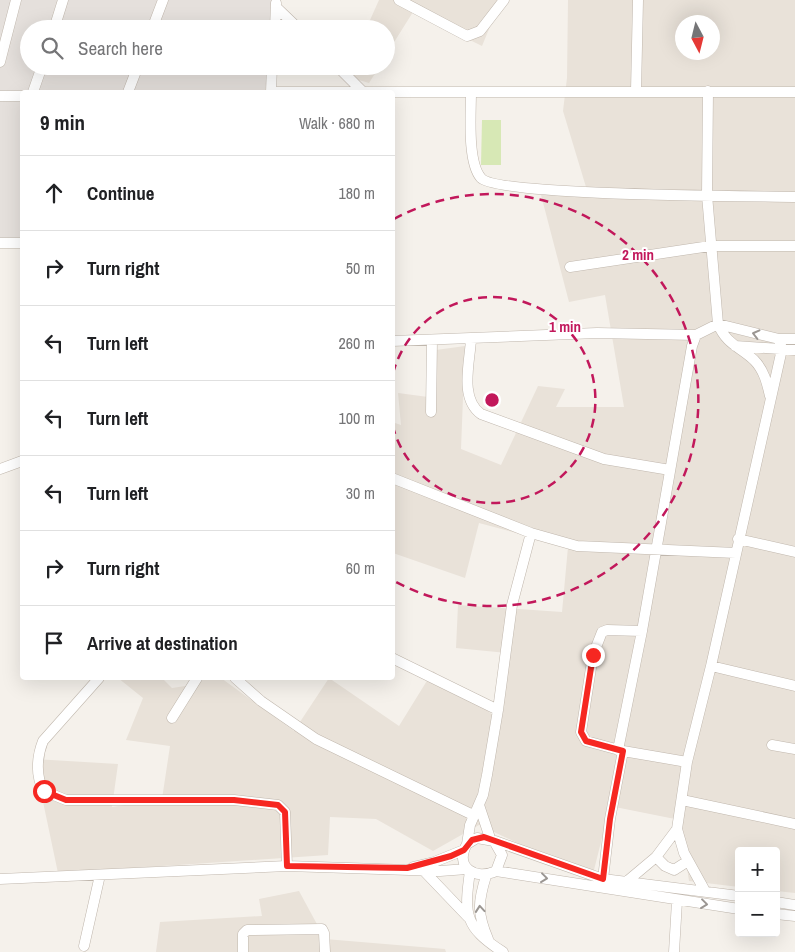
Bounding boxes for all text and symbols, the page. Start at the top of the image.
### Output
north arrow [675,15,720,60]
search box [20,20,395,75]
icon: search [38,34,66,62]
text: Search here [78,35,163,61]
text: 9 min [40,108,85,137]
text: Walk · 680 m [299,112,375,134]
icon: ahead [40,179,68,207]
text: Continue [87,180,155,206]
text: 180 m [339,182,375,204]
text: 2 min [622,244,654,265]
icon: right [40,254,68,282]
text: Turn right [87,255,159,281]
text: 50 m [346,257,375,279]
text: 1 min [549,316,581,337]
icon: left [40,329,68,357]
one-way arrow [752,329,761,340]
text: Turn left [87,330,148,356]
text: 260 m [339,332,375,354]
centre of rings [483,391,501,409]
icon: left [40,404,68,432]
text: Turn left [87,405,148,431]
text: 100 m [339,407,375,429]
icon: left [40,479,68,507]
text: Turn left [87,480,148,506]
text: 30 m [346,482,375,504]
icon: right [40,554,68,582]
text: Turn right [87,555,159,581]
text: 60 m [346,557,375,579]
icon: arrive [40,629,68,657]
text: Arrive at destination [87,630,238,656]
route end [582,644,605,667]
route start [33,780,56,803]
map controls [735,847,780,937]
button: + [735,847,780,892]
one-way arrow [540,872,548,883]
button: − [735,892,780,937]
one-way arrow [701,898,709,909]
one-way arrow [474,905,485,913]

